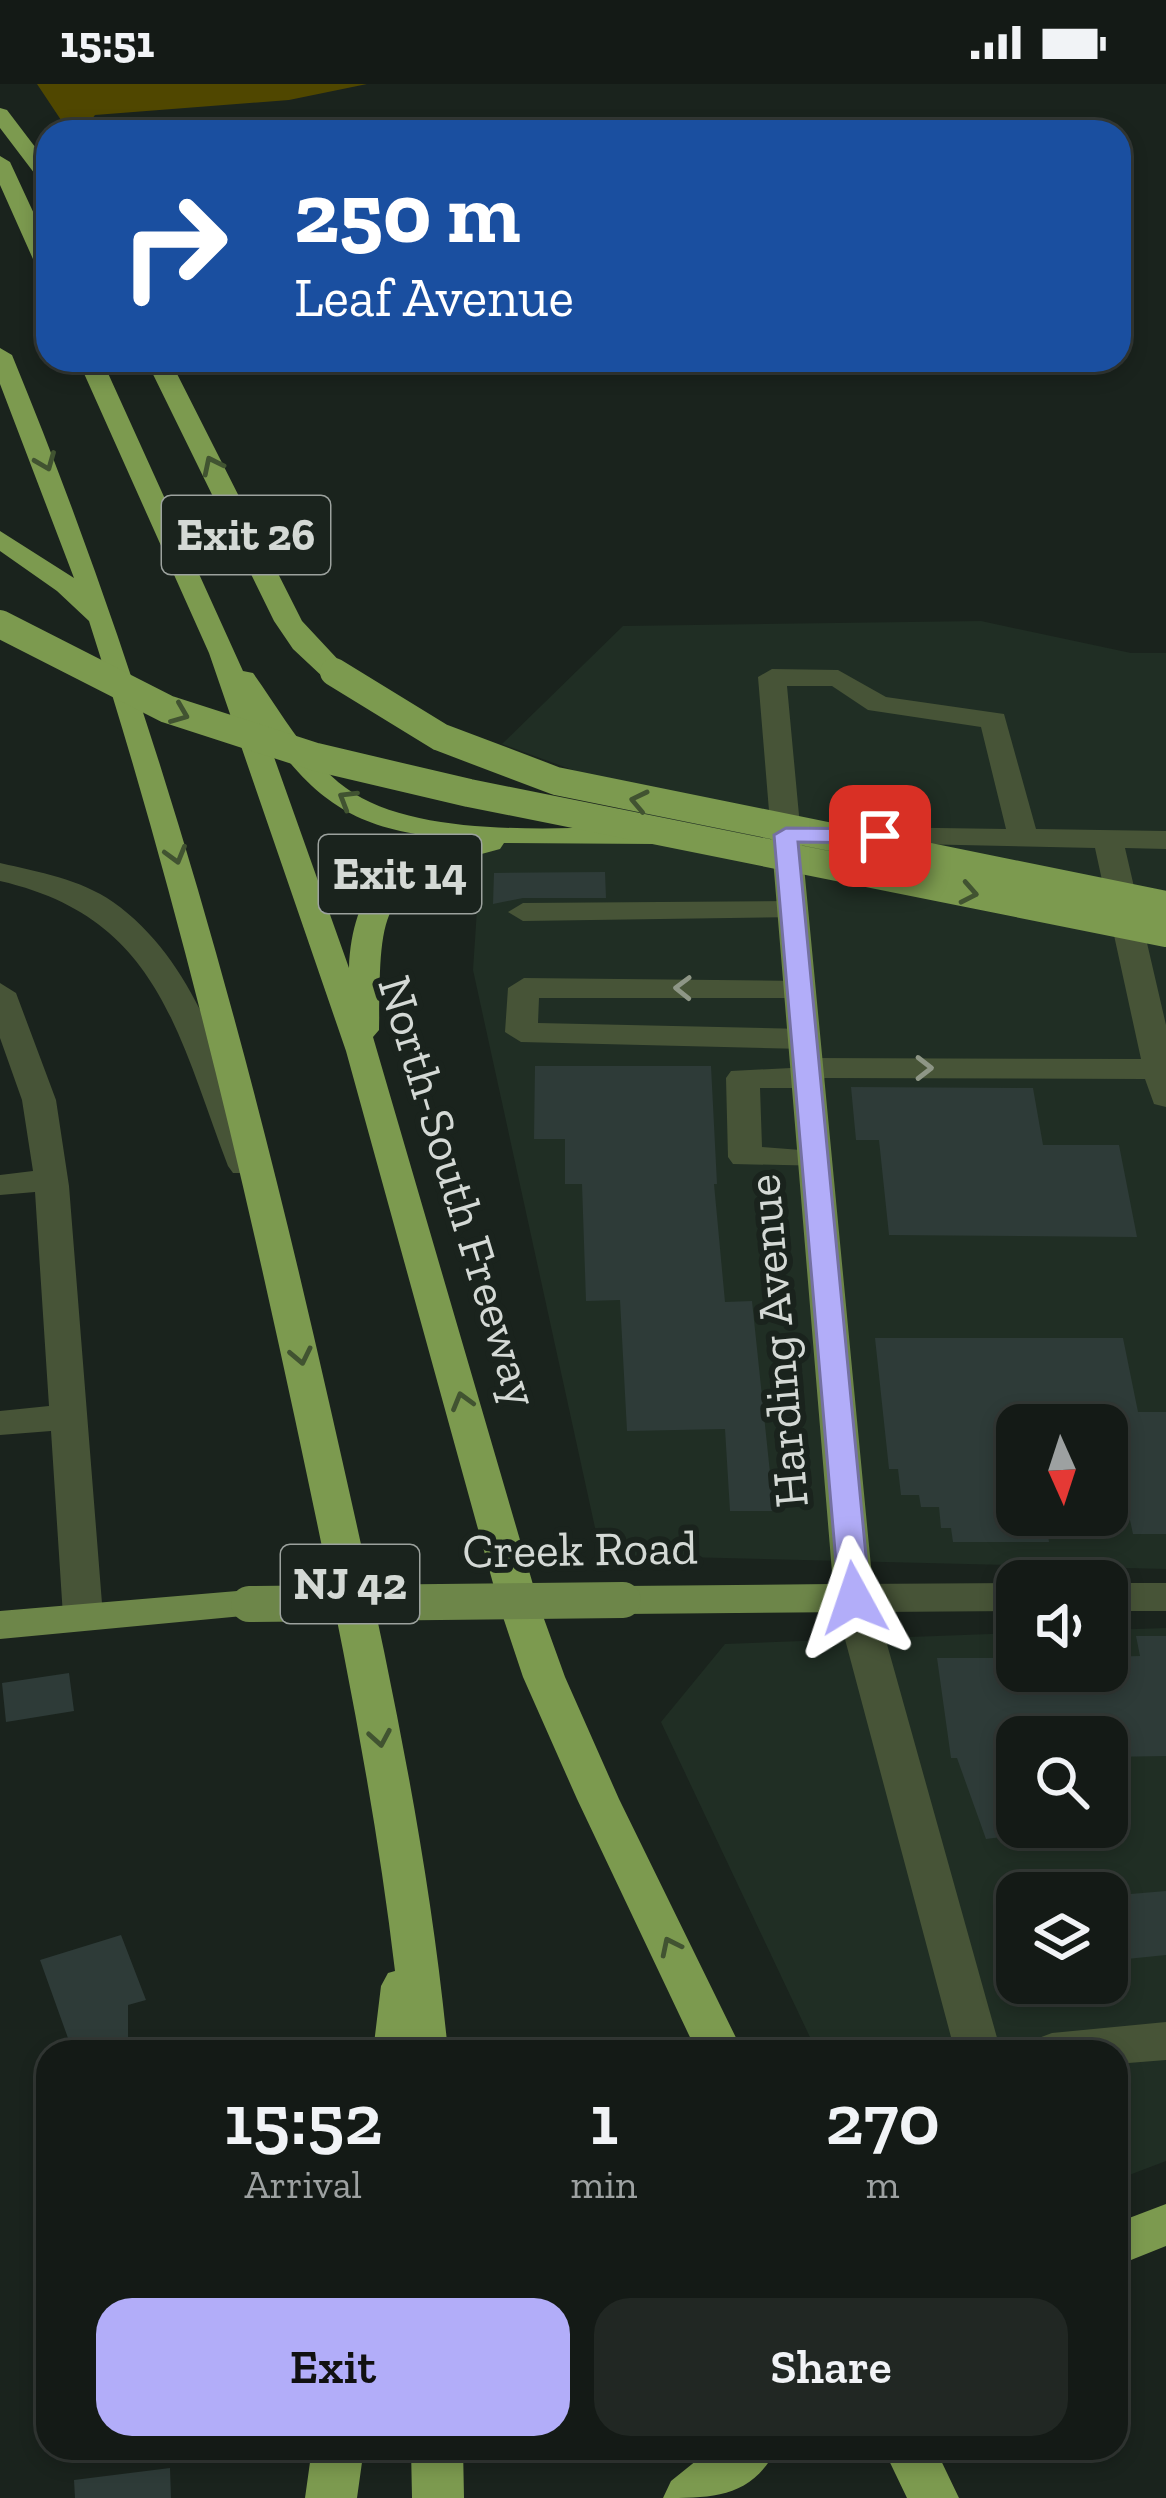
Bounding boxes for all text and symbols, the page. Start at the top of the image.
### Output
text: 15:51 [60,15,155,69]
text: 250 m [294,163,521,264]
icon: right [96,168,252,324]
text: Leaf Avenue [294,265,574,330]
one-way arrow [32,451,56,472]
one-way arrow [203,456,226,478]
road number: Exit 26 [162,496,330,574]
one-way arrow [168,699,189,724]
pin [829,785,931,887]
one-way arrow [630,790,650,815]
one-way arrow [338,791,360,813]
icon: arrive [847,803,913,869]
road number: Exit 14 [319,835,481,913]
one-way arrow [162,844,187,865]
one-way arrow [958,879,978,905]
street label: North-South Freeway [366,969,552,1414]
one-way arrow [673,976,692,1002]
one-way arrow [916,1055,934,1081]
street label: Harding Avenue [734,1172,820,1510]
one-way arrow [287,1345,312,1365]
one-way arrow [452,1392,477,1412]
north arrow [996,1404,1128,1536]
map controls [996,1404,1128,2004]
street label: Creek Road [462,1518,698,1580]
position arrow [791,1535,917,1661]
road number: NJ 42 [281,1545,419,1623]
button: sound [996,1560,1128,1692]
button: search [996,1716,1128,1848]
one-way arrow [367,1727,392,1747]
button: layers [996,1872,1128,2004]
one-way arrow [661,1937,684,1959]
text: 15:52 [224,2076,382,2162]
text: 1 [590,2076,618,2162]
text: 270 [825,2076,940,2162]
text: Arrival [244,2161,362,2208]
text: min [570,2161,637,2208]
text: m [866,2161,900,2208]
button: Exit [96,2298,570,2436]
button: Share [594,2298,1068,2436]

